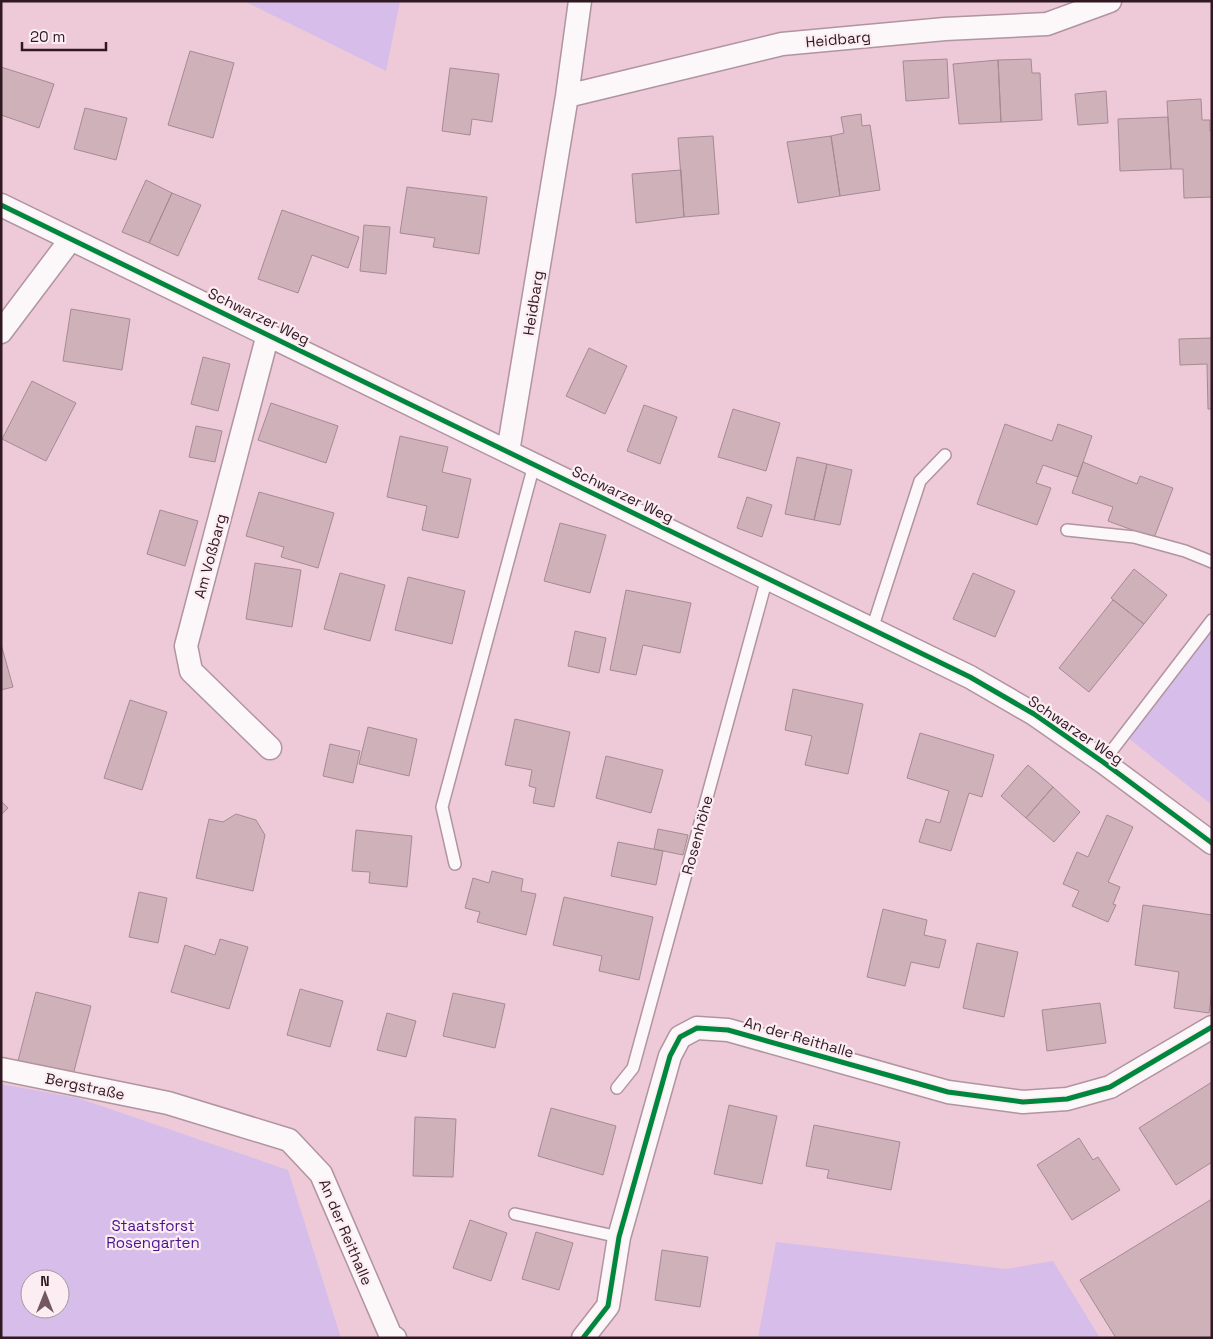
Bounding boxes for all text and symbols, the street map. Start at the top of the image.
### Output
scale bar [22,20,106,52]
text: 20 m [30,27,65,46]
street label: Heidbarg [805,27,871,51]
street label: Heidbarg [519,269,547,337]
street label: Schwarzer Weg [205,283,313,349]
street label: Schwarzer Weg [569,461,677,527]
street label: Am Voßbarg [190,512,230,600]
street label: Schwarzer Weg [1025,691,1127,769]
street label: Rosenhöhe [677,793,717,877]
street label: An der Reithalle [742,1012,856,1062]
street label: Bergstraße [44,1068,127,1104]
street label: An der Reithalle [315,1176,377,1288]
park label: Staatsforst Rosengarten [106,1216,200,1252]
north arrow [20,1269,70,1319]
text: N [40,1272,50,1290]

